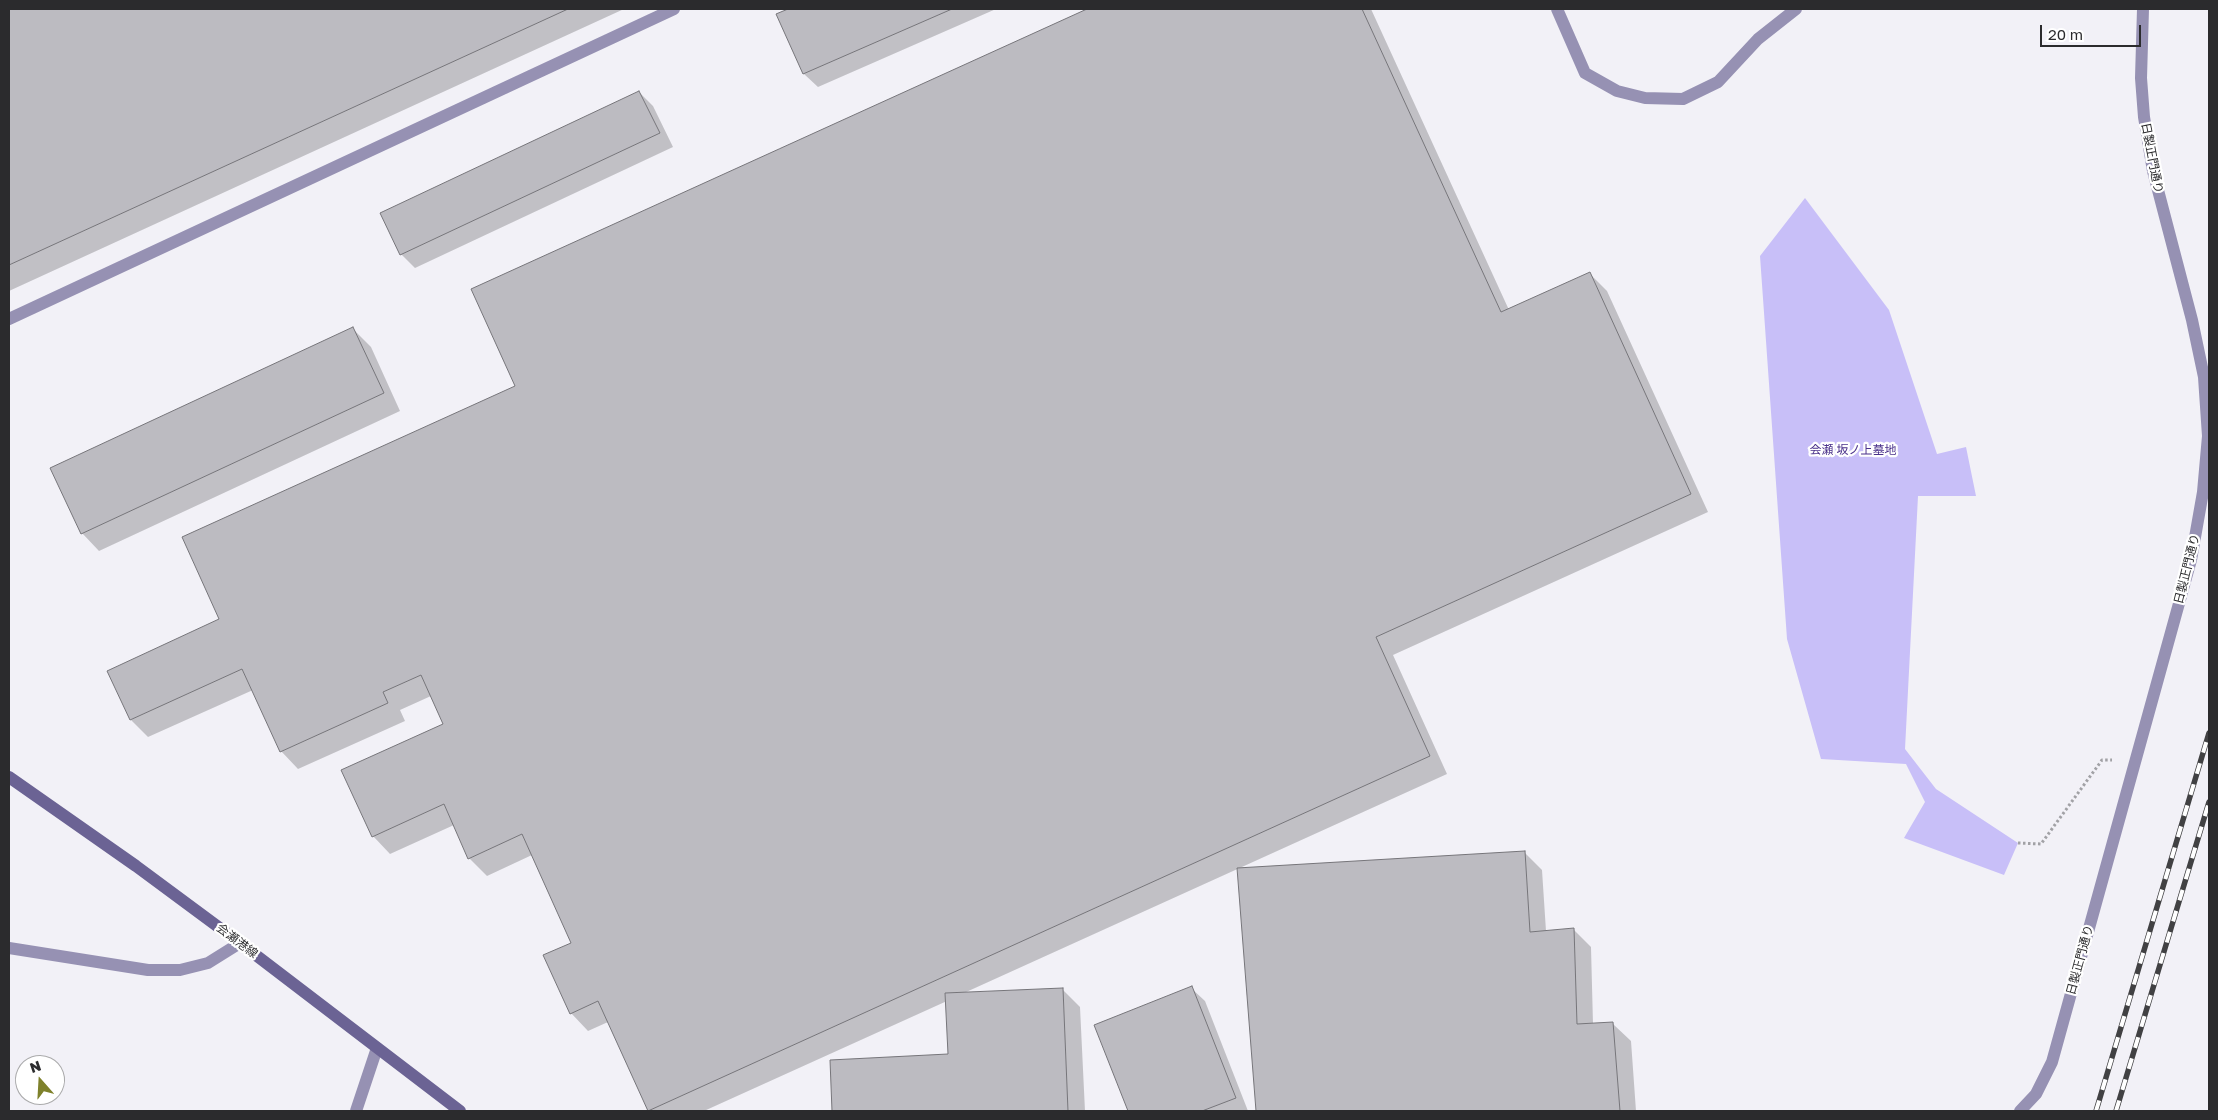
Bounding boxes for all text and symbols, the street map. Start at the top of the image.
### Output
scale bar [2043,15,2144,47]
text: 20 m [2048,25,2083,43]
street label: 日製正門通り [2138,121,2166,195]
park label: 会瀬 坂ノ上墓地 [1810,443,1896,457]
street label: 日製正門通り [2171,532,2203,606]
street label: 会瀬港線 [213,921,261,961]
street label: 日製正門通り [2064,923,2096,997]
north arrow [15,1055,65,1105]
text: N [27,1057,43,1076]

